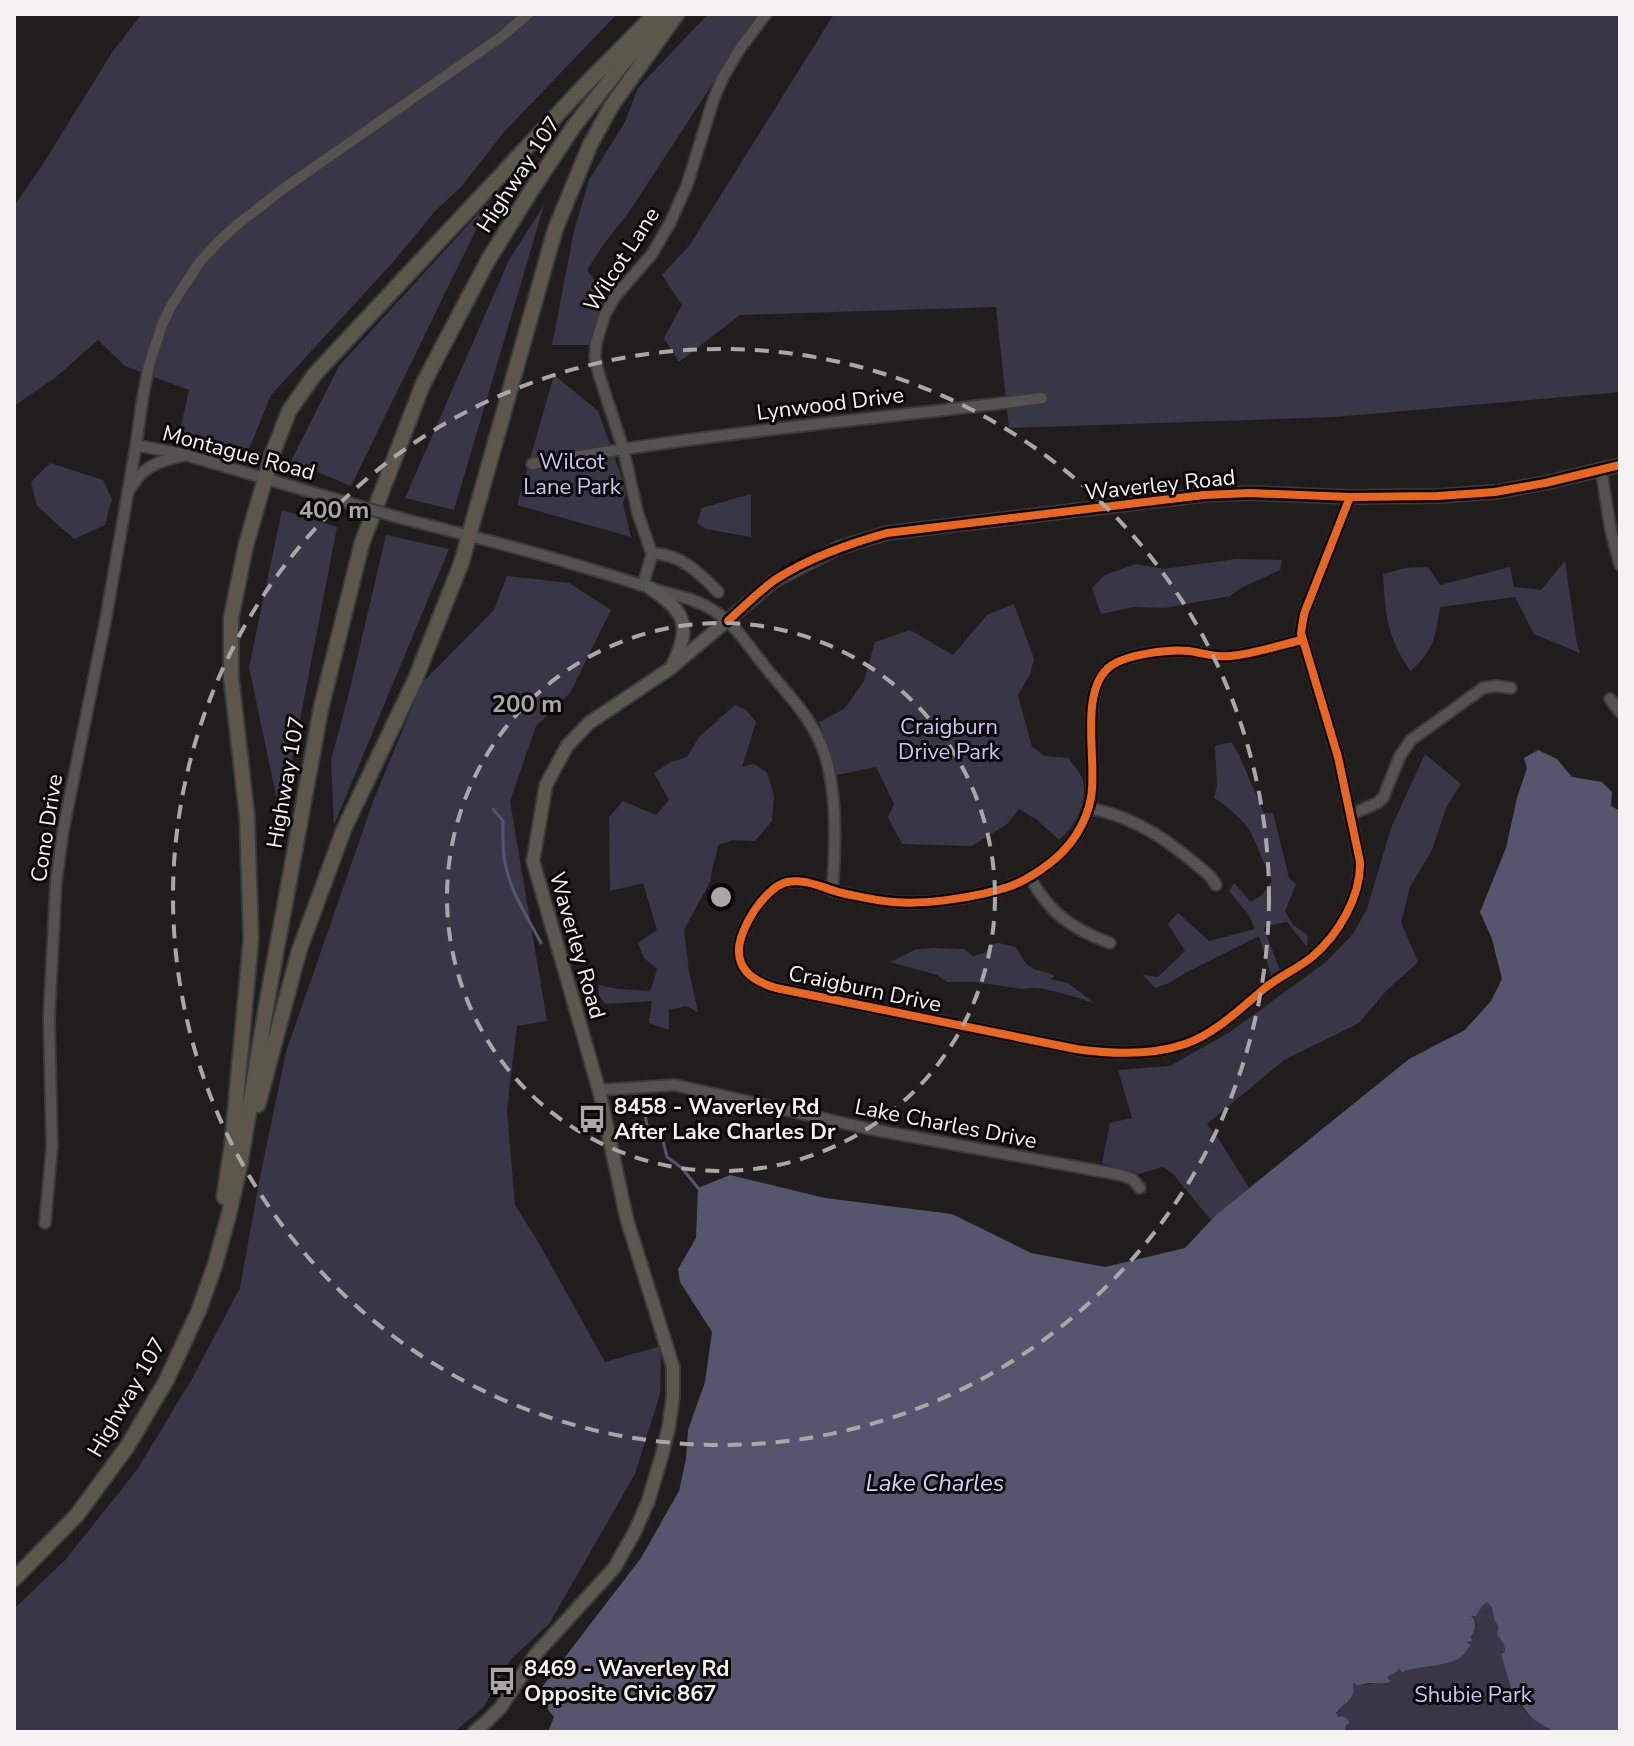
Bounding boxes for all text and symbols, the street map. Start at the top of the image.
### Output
street label: Highway 107 [470,110,568,239]
street label: Wilcot Lane [577,201,667,318]
street label: Lynwood Drive [755,380,905,428]
street label: Montague Road [159,418,318,488]
park label: Wilcot Lane Park [523,447,622,502]
street label: Waverley Road [1083,462,1237,508]
text: 400 m [299,494,369,526]
text: 200 m [492,688,562,720]
park label: Craigburn Drive Park [898,712,1001,767]
street label: Highway 107 [260,714,312,851]
street label: Cono Drive [24,772,70,884]
street label: Waverley Road [542,868,612,1022]
centre of rings [707,883,735,911]
street label: Craigburn Drive [786,958,944,1020]
place label: 8458 - Waverley Rd After Lake Charles Dr [614,1092,836,1147]
street label: Lake Charles Drive [852,1092,1039,1156]
bus stop icon: 8458 - Waverley Rd After Lake Charles Dr [577,1104,607,1134]
street label: Highway 107 [80,1332,173,1463]
water label: Lake Charles [866,1467,1004,1499]
place label: 8469 - Waverley Rd Opposite Civic 867 [524,1654,729,1709]
bus stop icon: 8469 - Waverley Rd Opposite Civic 867 [487,1666,517,1696]
park label: Shubie Park [1414,1680,1533,1710]

